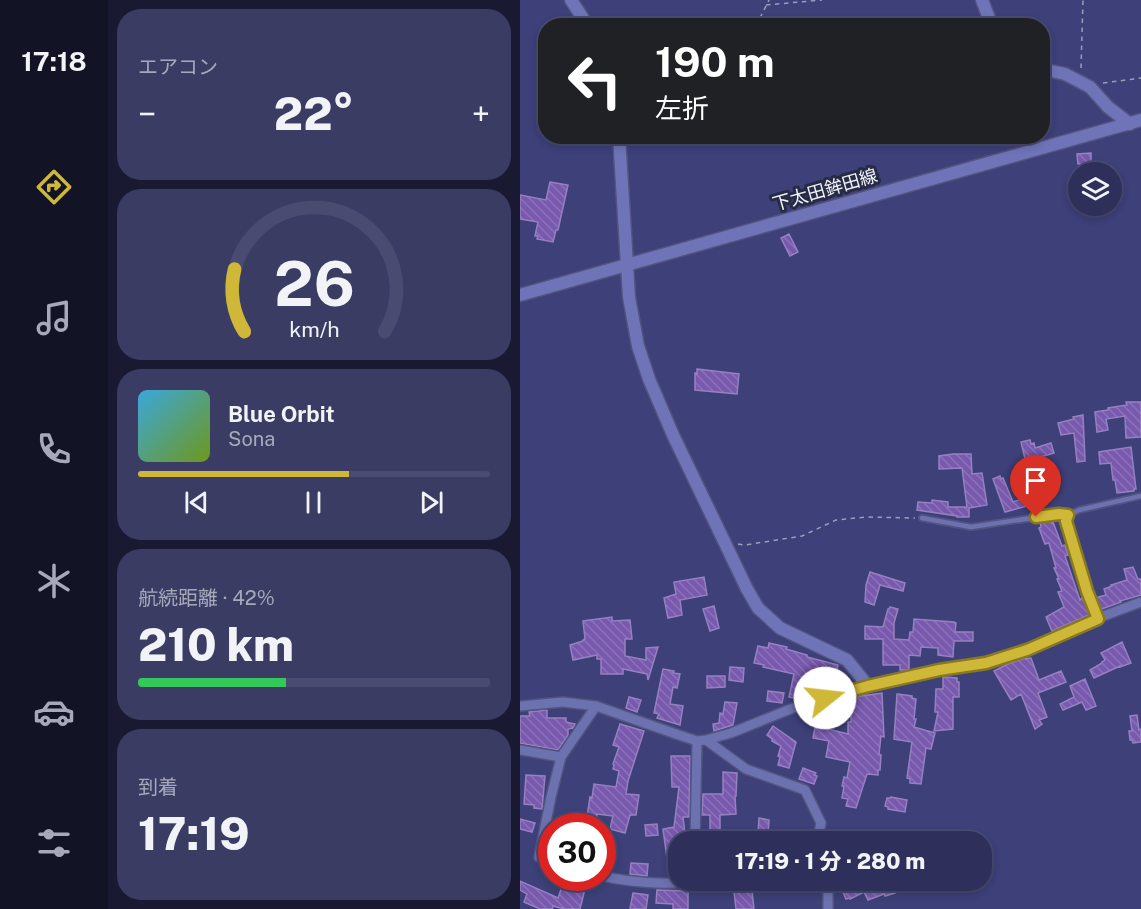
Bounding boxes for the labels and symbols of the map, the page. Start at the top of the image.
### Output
street label: 下太田鉾田線 [770,165,880,214]
pin [1010,455,1061,517]
position arrow [793,666,857,730]
speed limit sign: 30 [538,813,616,891]

